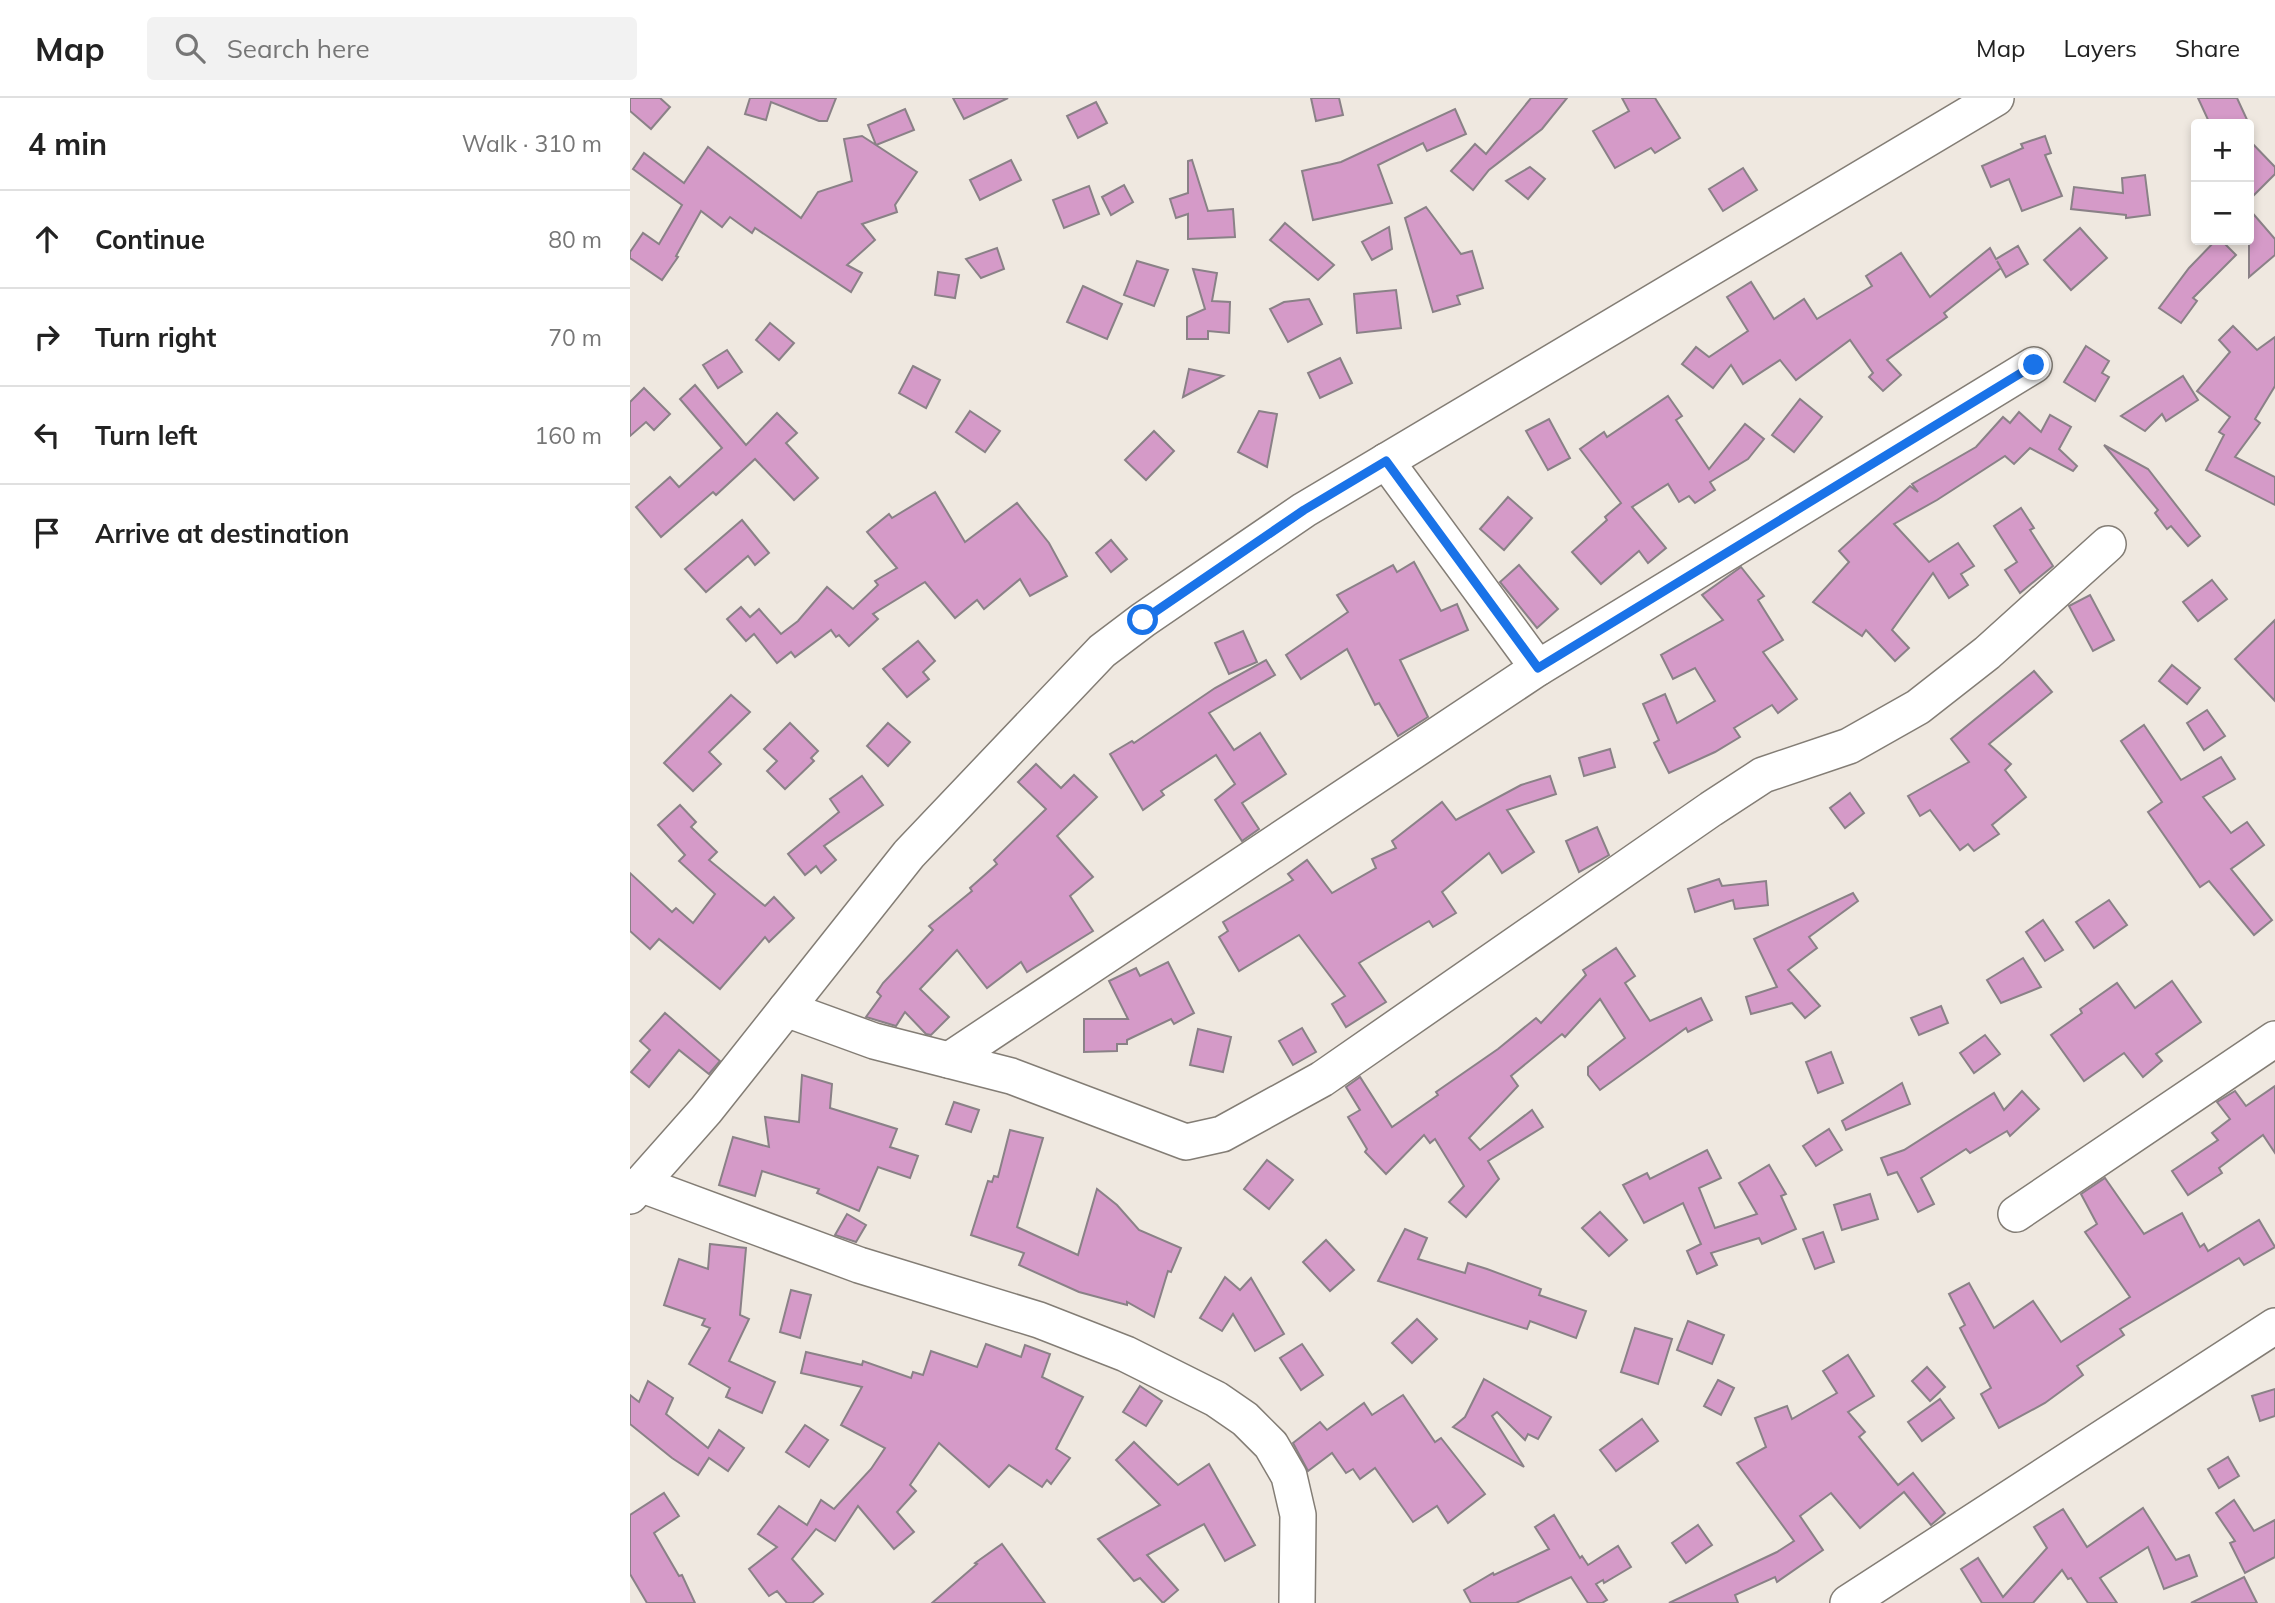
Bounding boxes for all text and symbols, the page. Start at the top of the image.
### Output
search box [147,17,637,80]
text: Map [35,28,105,69]
icon: search [171,29,209,67]
text: Search here [227,32,370,65]
text: Map [1976,33,2025,63]
text: Layers [2063,33,2137,63]
text: Share [2175,33,2240,63]
map controls [2191,119,2254,245]
button: + [2191,119,2254,182]
text: 4 min [28,125,107,163]
text: Walk · 310 m [462,129,602,158]
button: − [2191,182,2254,245]
icon: ahead [28,220,66,258]
text: Continue [95,223,205,256]
text: 80 m [548,225,602,254]
icon: right [28,318,66,356]
text: Turn right [95,321,216,354]
text: 70 m [548,323,602,352]
route end [2018,349,2049,380]
icon: left [28,416,66,454]
text: Turn left [95,419,197,452]
text: 160 m [534,421,602,450]
icon: arrive [28,514,66,552]
text: Arrive at destination [95,517,350,550]
route start [1127,604,1158,635]

